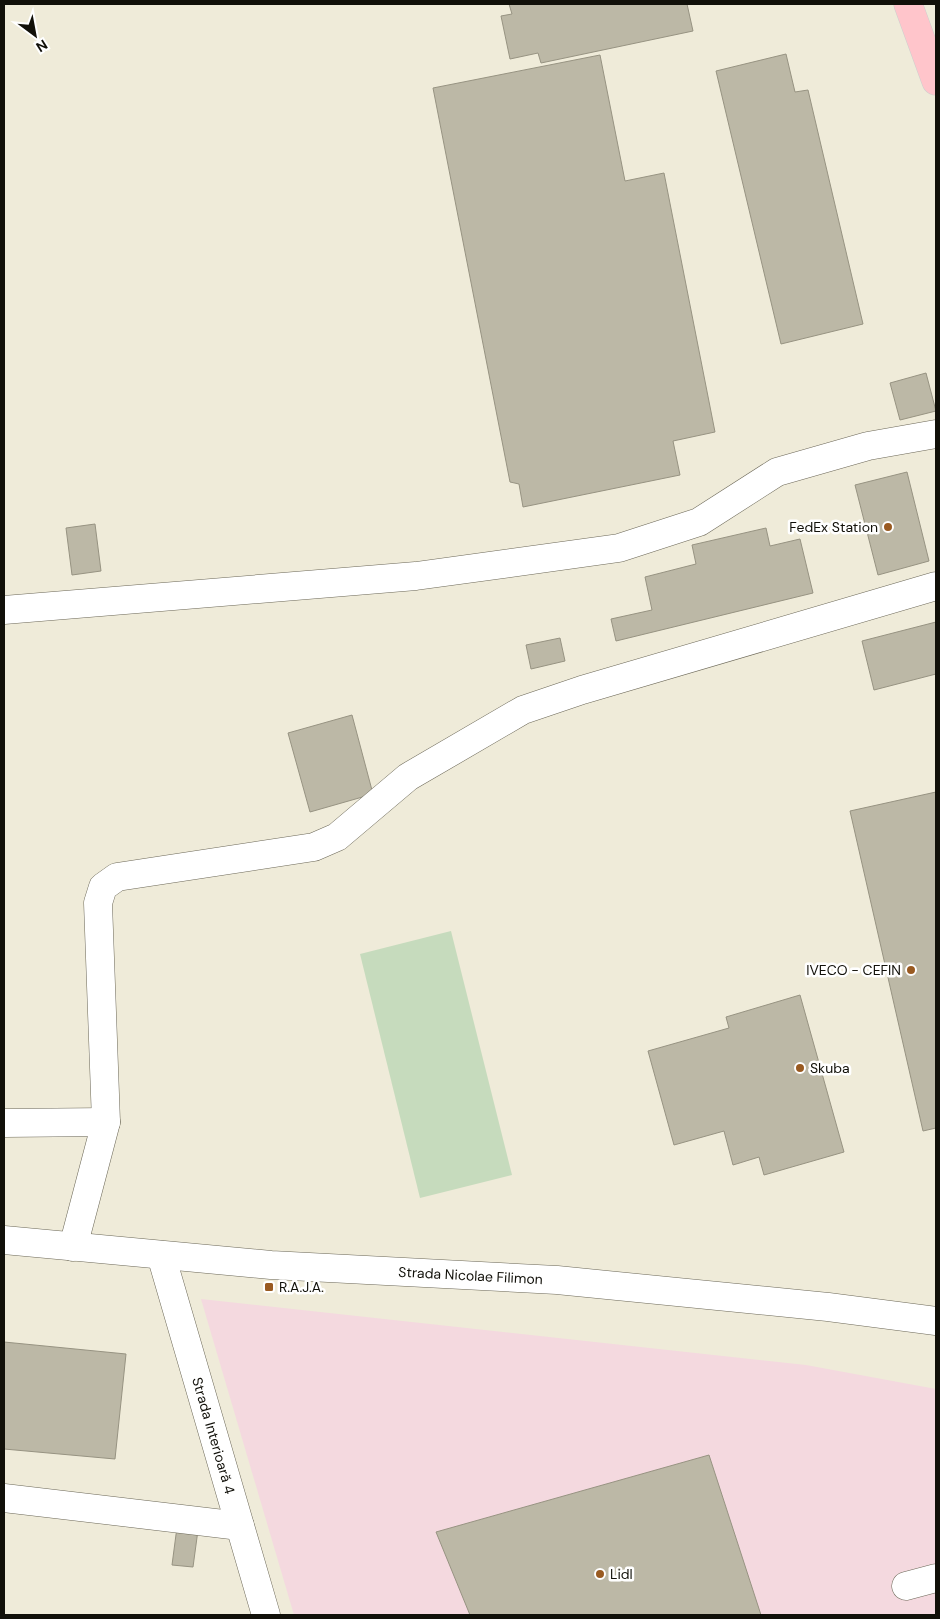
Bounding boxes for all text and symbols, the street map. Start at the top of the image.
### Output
north arrow [10,10,60,60]
text: N [33,36,51,56]
place label: FedEx Station [789,518,878,536]
marker: FedEx Station [882,521,894,533]
place label: IVECO - CEFIN [806,961,901,979]
marker: IVECO - CEFIN [905,964,917,976]
place label: Skuba [810,1059,850,1077]
marker: Skuba [794,1062,806,1074]
street label: Strada Nicolae Filimon [398,1263,543,1288]
place label: R.A.J.A. [279,1278,324,1296]
marker: R.A.J.A. [263,1281,275,1293]
street label: Strada Interioară 4 [188,1375,239,1496]
place label: Lidl [610,1565,633,1583]
marker: Lidl [594,1568,606,1580]

